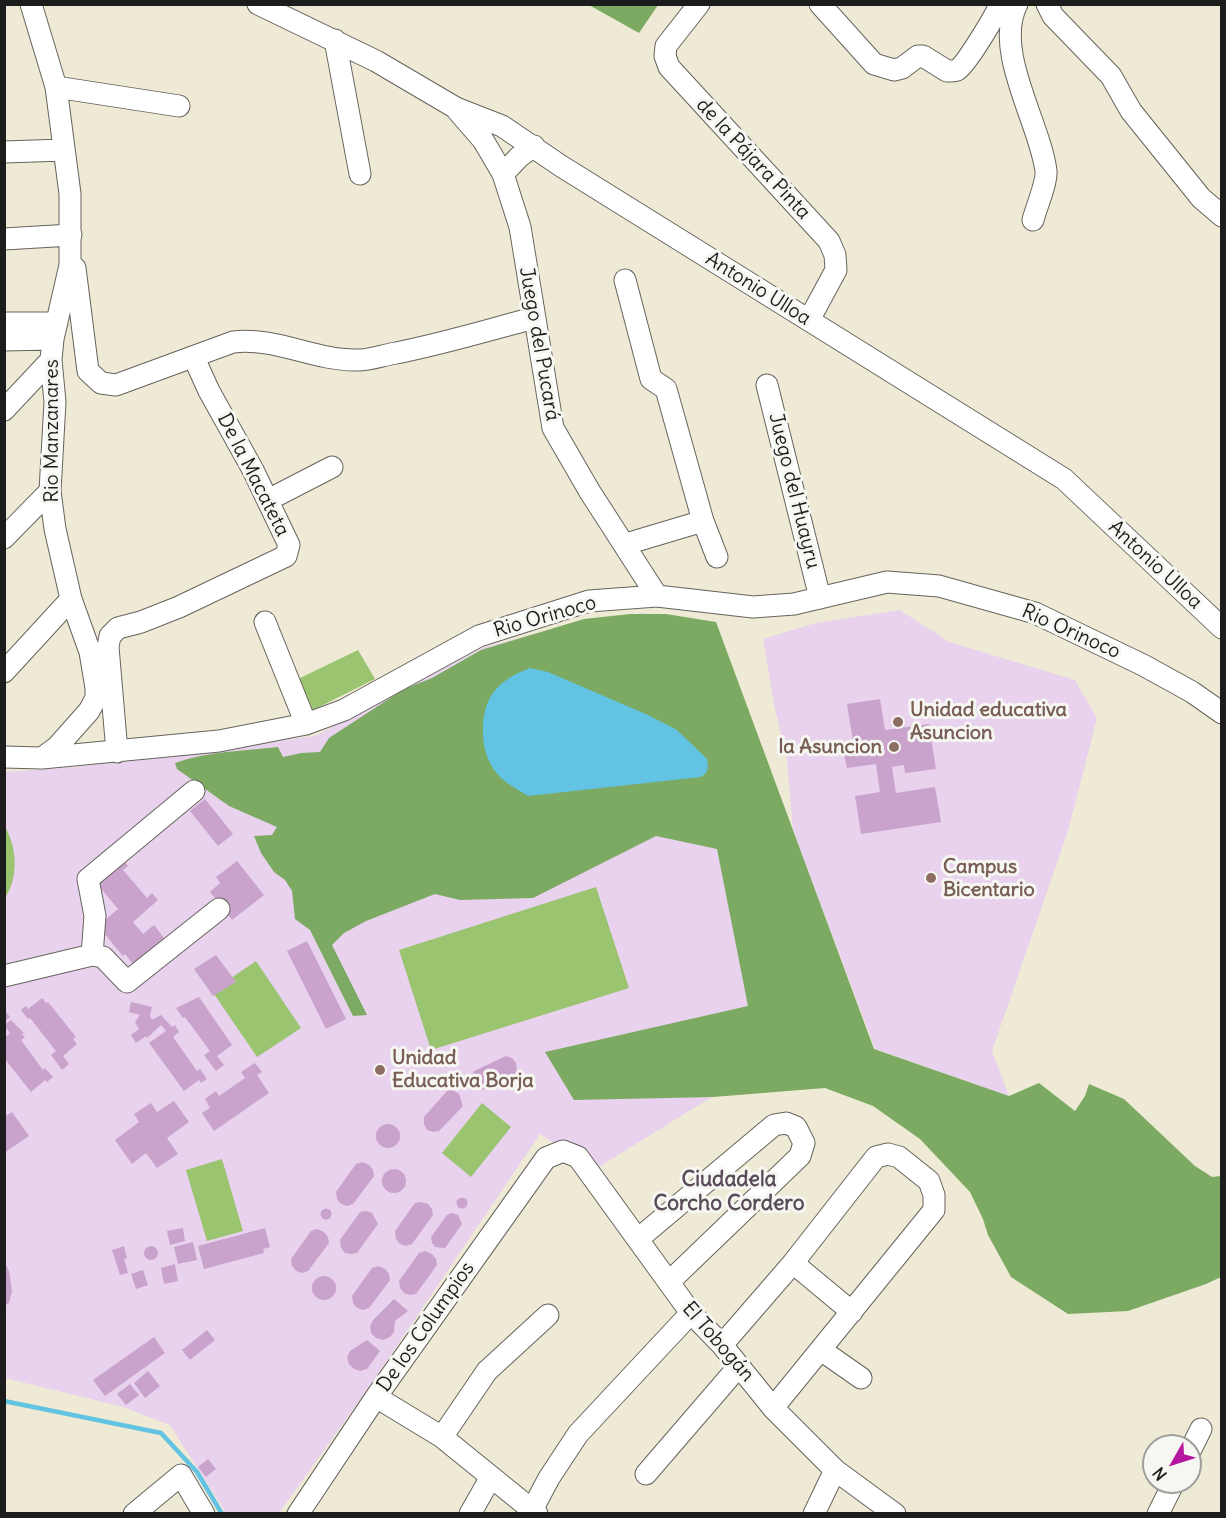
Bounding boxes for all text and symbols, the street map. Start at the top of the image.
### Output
street label: de la Pájara Pinta [691,93,815,225]
street label: Antonio Ulloa [701,247,815,331]
street label: Juego del Pucará [514,265,564,423]
street label: Rio Manzanares [40,359,64,503]
street label: De la Macateta [212,410,294,540]
street label: Juego del Huayru [763,411,825,571]
street label: Antonio Ulloa [1103,515,1207,615]
street label: Rio Orinoco [491,591,599,643]
street label: Rio Orinoco [1018,600,1124,664]
place label: Unidad educativa Asuncion [910,698,1067,745]
marker: Unidad educativa Asuncion [891,715,905,729]
place label: la Asuncion [779,735,882,759]
marker: la Asuncion [887,740,901,754]
place label: Campus Bicentario [943,855,1035,902]
marker: Campus Bicentario [924,871,938,885]
place label: Unidad Educativa Borja [392,1046,534,1093]
marker: Unidad Educativa Borja [373,1063,387,1077]
district label: Ciudadela Corcho Cordero [654,1167,804,1217]
street label: De los Columpios [372,1257,480,1397]
street label: El Tobogán [677,1297,759,1387]
north arrow [1142,1434,1202,1494]
text: N [1148,1463,1171,1485]

